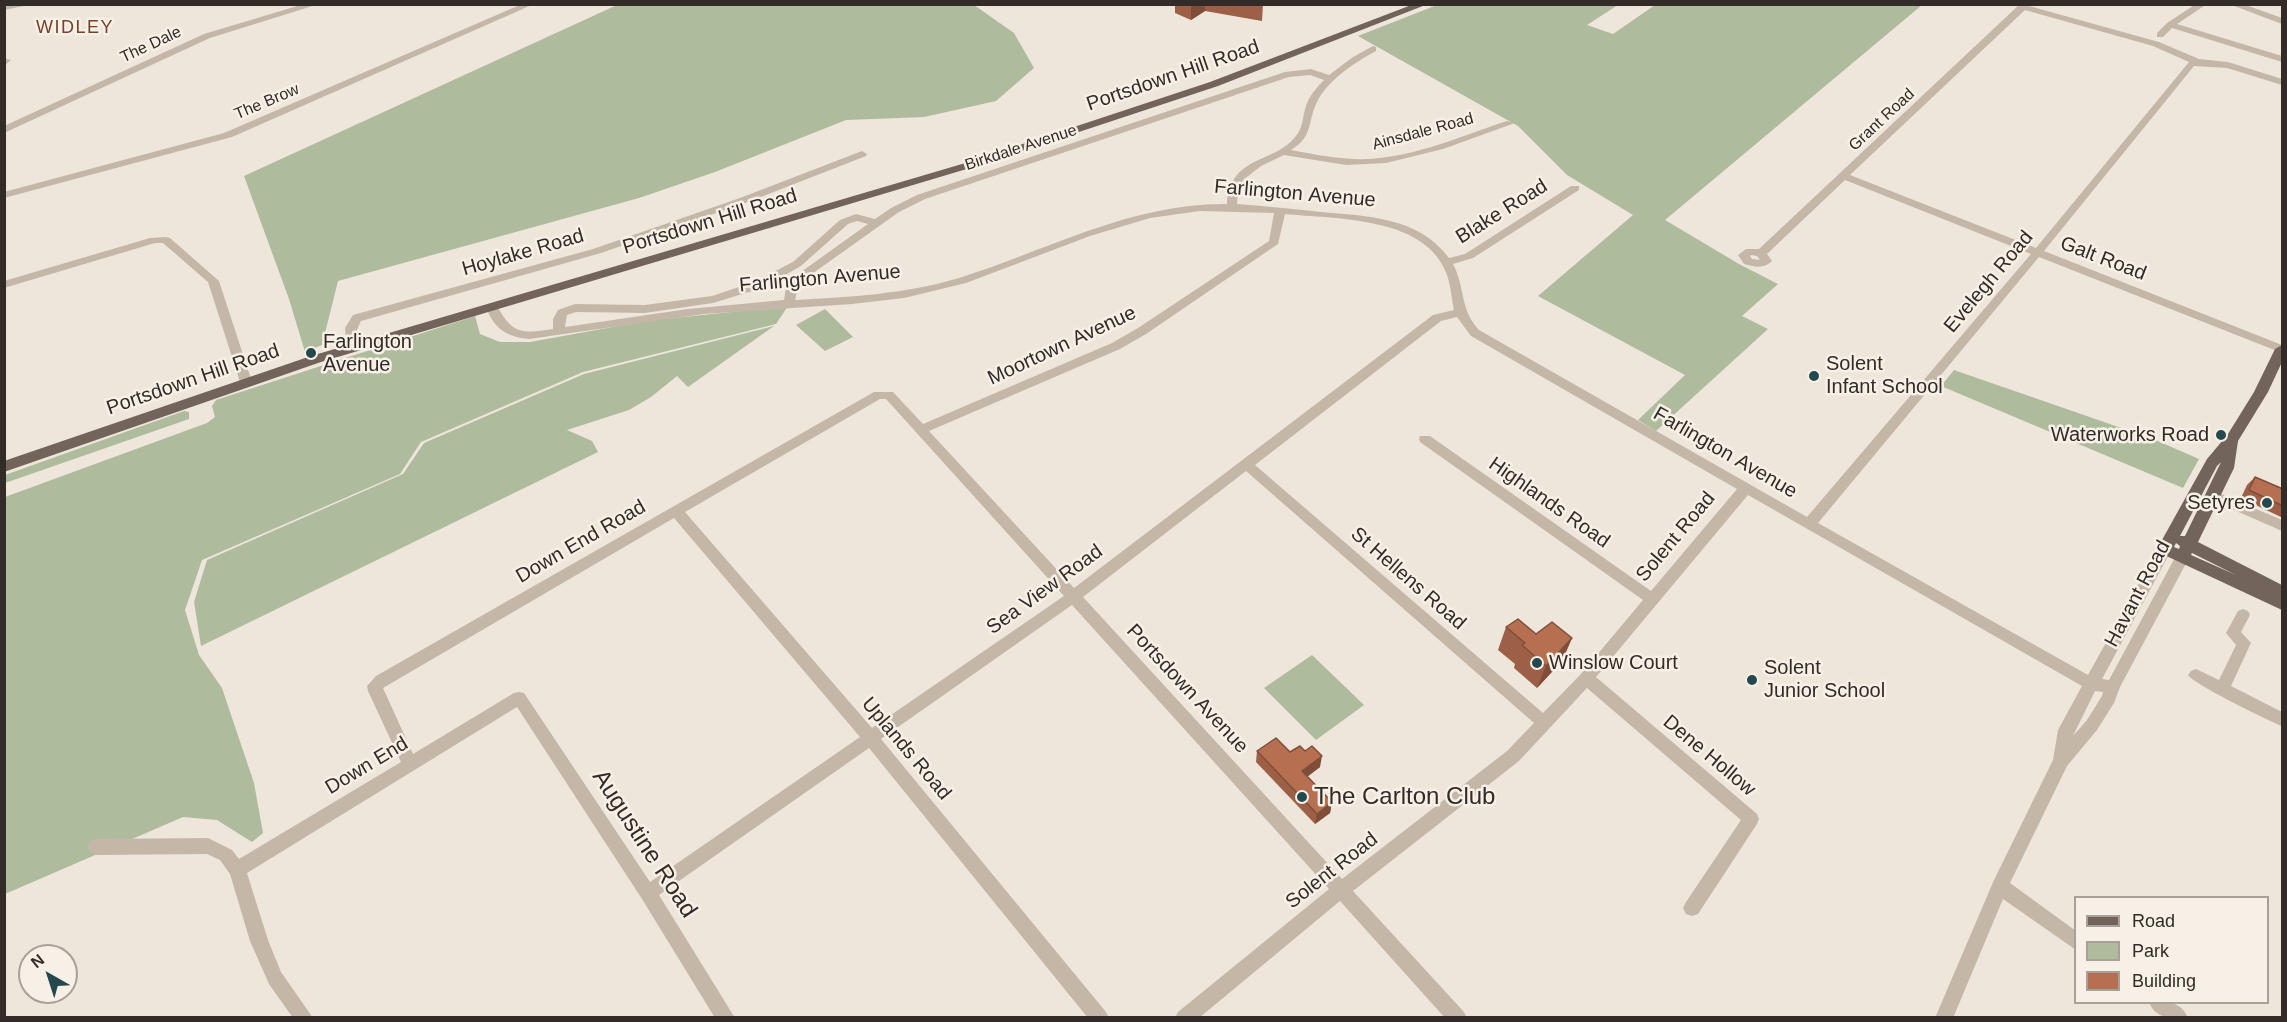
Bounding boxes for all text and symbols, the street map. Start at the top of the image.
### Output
district label: WIDLEY [36,17,114,39]
street label: The Dale [118,23,184,67]
street label: Portsdown Hill Road [1083,35,1263,117]
street label: The Brow [232,80,302,124]
street label: Grant Road [1845,85,1919,155]
street label: Ainsdale Road [1370,109,1476,155]
street label: Birkdale Avenue [963,121,1079,175]
street label: Blake Road [1452,174,1552,250]
street label: Farlington Avenue [1213,175,1377,213]
street label: Portsdown Hill Road [620,184,800,260]
street label: Hoylake Road [459,224,587,282]
street label: Evelegh Road [1939,226,2039,338]
street label: Galt Road [2057,232,2149,286]
street label: Farlington Avenue [738,260,902,298]
street label: Moortown Avenue [984,301,1140,391]
place label: Farlington Avenue [323,330,412,377]
street label: Portsdown Hill Road [103,339,283,421]
marker: Farlington Avenue [304,346,318,360]
place label: Solent Infant School [1826,352,1943,399]
marker: Solent Infant School [1807,369,1821,383]
street label: Farlington Avenue [1649,402,1801,504]
place label: Waterworks Road [2051,423,2209,447]
marker: Waterworks Road [2214,428,2228,442]
street label: Highlands Road [1484,452,1614,554]
street label: Solent Road [1631,487,1721,587]
place label: Setyres [2187,491,2255,515]
street label: Down End Road [512,495,650,589]
marker: Setyres [2260,496,2274,510]
street label: St Hellens Road [1346,523,1470,635]
street label: Havant Road [2100,537,2176,651]
street label: Sea View Road [982,540,1108,640]
street label: Portsdown Avenue [1121,620,1253,758]
place label: Winslow Court [1549,651,1678,675]
marker: Winslow Court [1530,656,1544,670]
place label: Solent Junior School [1764,656,1885,703]
marker: Solent Junior School [1745,673,1759,687]
street label: Uplands Road [856,693,956,805]
street label: Dene Hollow [1658,710,1760,802]
street label: Down End [321,732,413,800]
street label: Augustine Road [585,765,703,923]
place label: The Carlton Club [1314,783,1495,811]
marker: The Carlton Club [1295,790,1309,804]
street label: Solent Road [1281,828,1383,914]
legend [2074,896,2269,1004]
text: Road [2132,911,2175,931]
text: Park [2132,941,2169,961]
north arrow [18,944,78,1004]
text: N [28,951,47,971]
text: Building [2132,971,2196,991]

